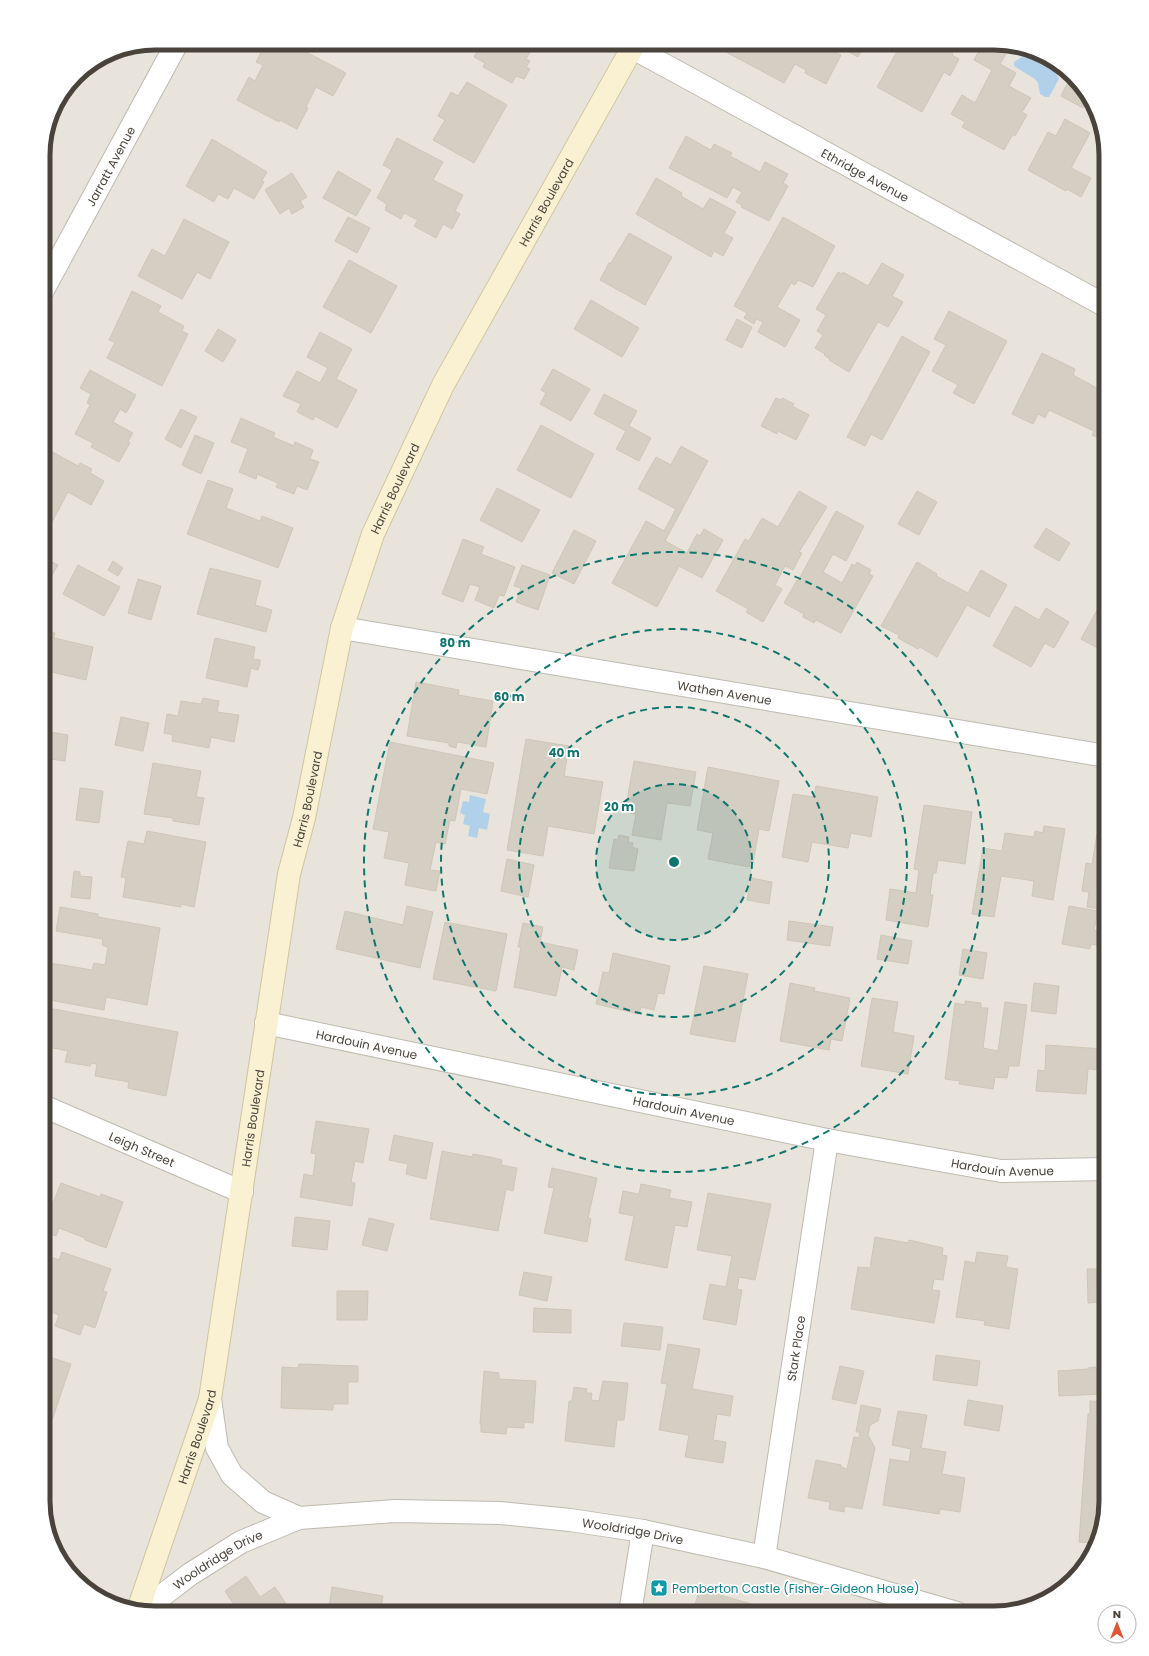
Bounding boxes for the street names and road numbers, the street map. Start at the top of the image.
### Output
street label: Jarratt Avenue [82,123,139,209]
street label: Ethridge Avenue [818,144,912,206]
street label: Harris Boulevard [514,155,577,249]
street label: Harris Boulevard [366,440,423,537]
street label: Wathen Avenue [676,676,773,708]
street label: Harris Boulevard [288,749,326,849]
street label: Hardouin Avenue [314,1025,419,1063]
street label: Harris Boulevard [237,1068,268,1168]
street label: Hardouin Avenue [632,1091,736,1129]
street label: Leigh Street [107,1127,178,1170]
street label: Hardouin Avenue [950,1154,1054,1180]
street label: Stark Place [782,1314,809,1382]
street label: Harris Boulevard [173,1389,220,1486]
street label: Wooldridge Drive [581,1513,685,1548]
street label: Wooldridge Drive [169,1526,265,1593]

